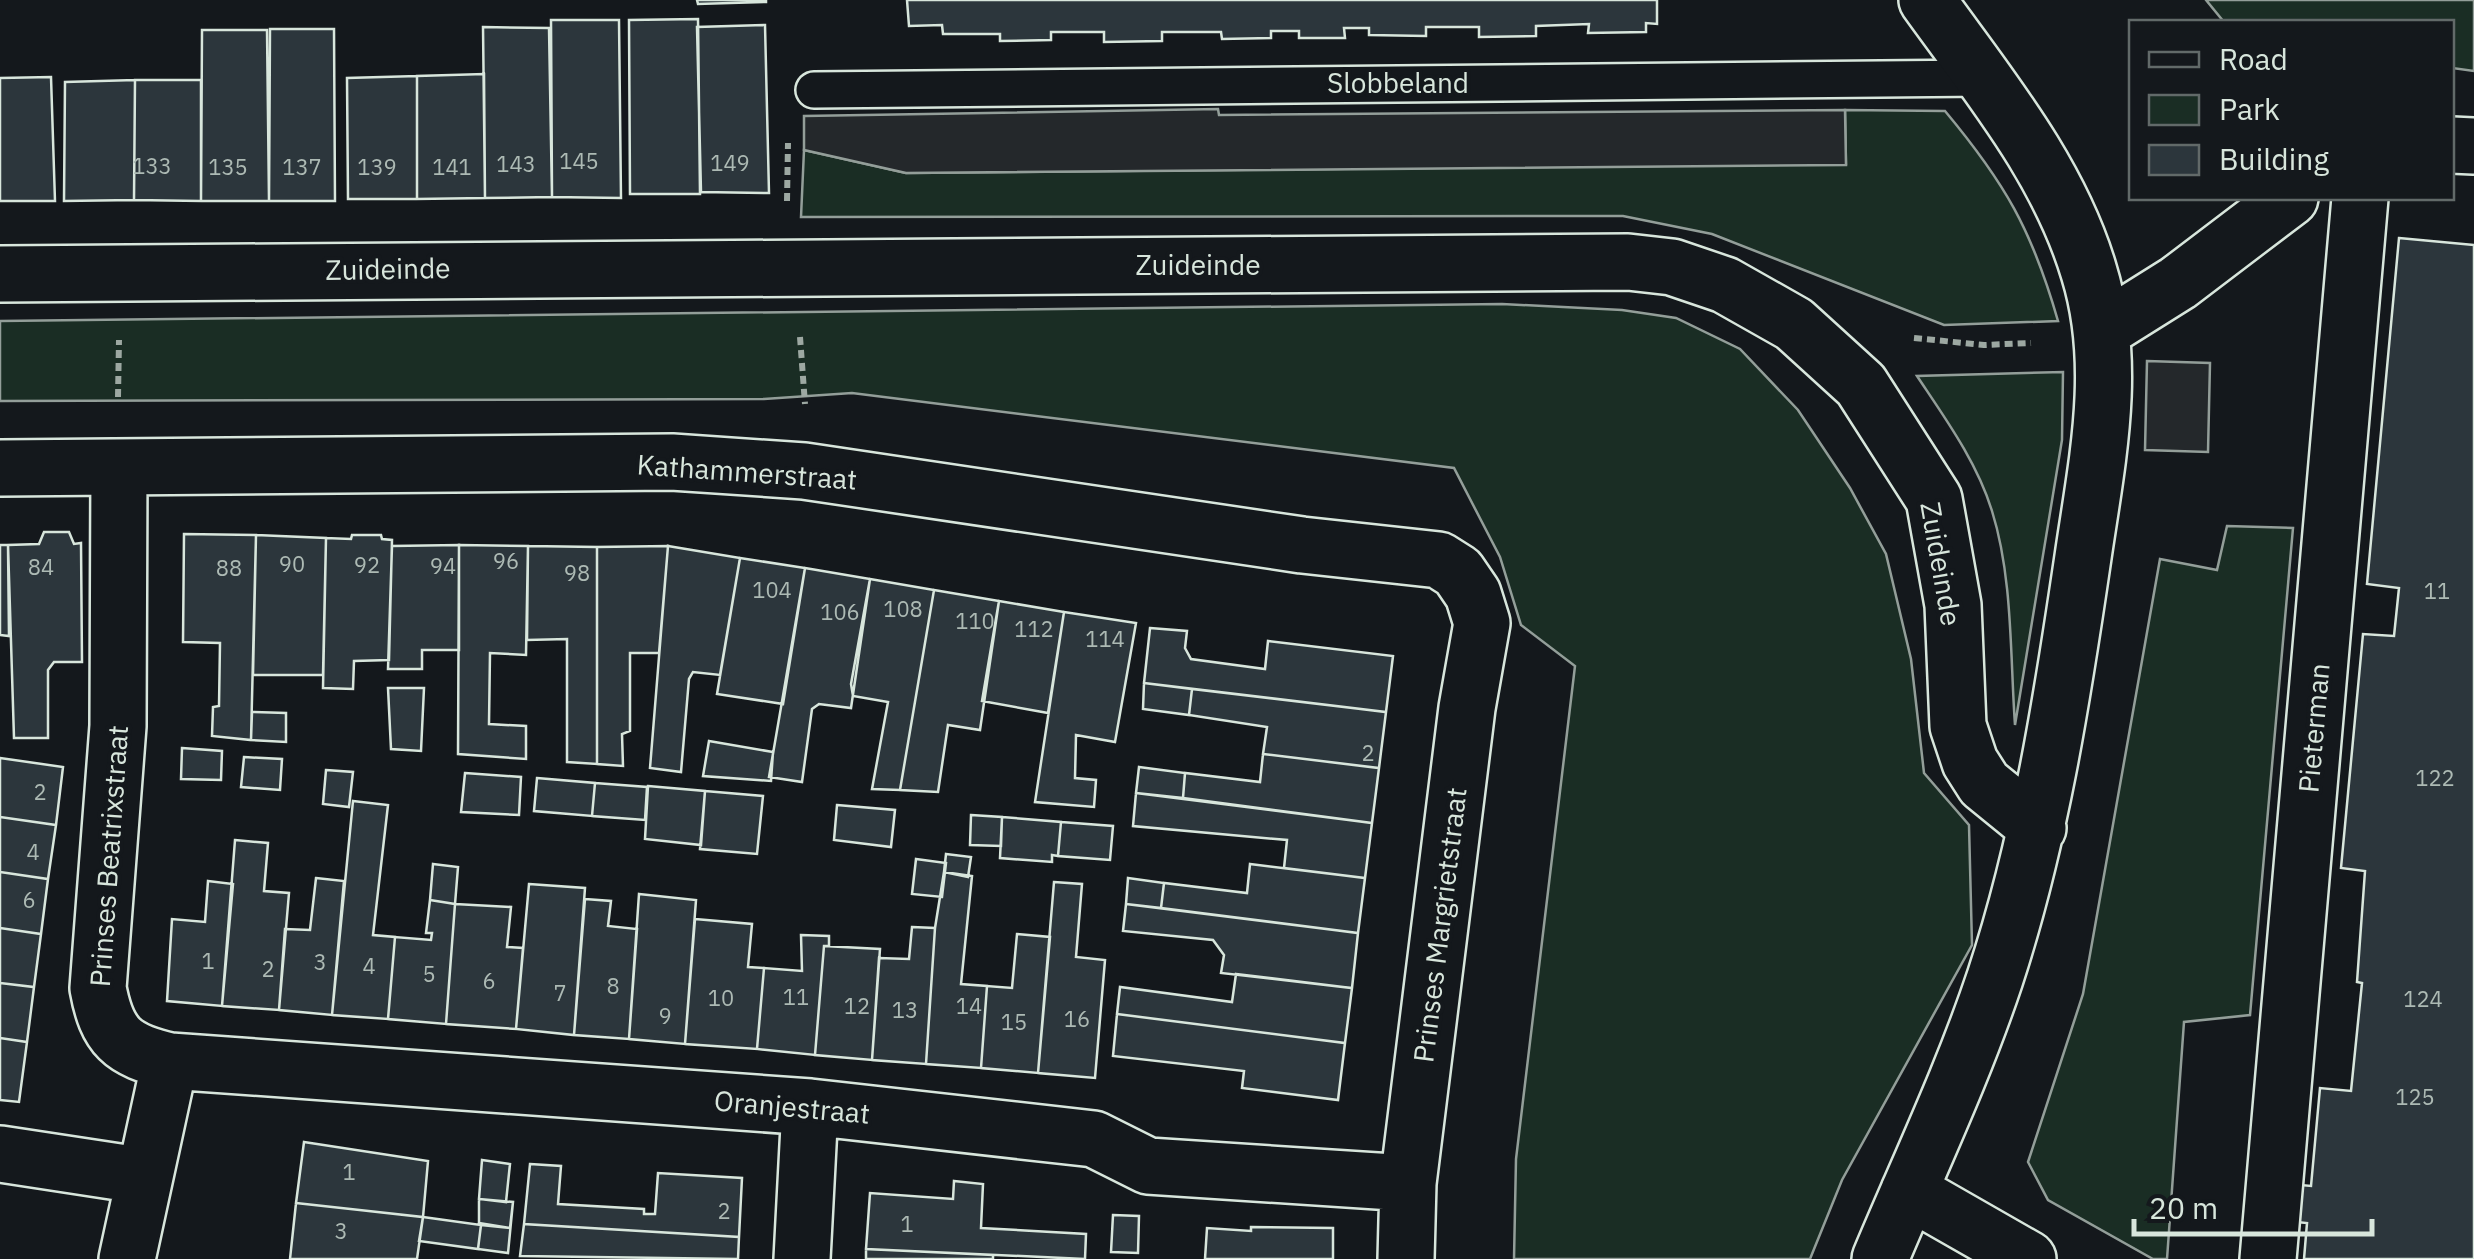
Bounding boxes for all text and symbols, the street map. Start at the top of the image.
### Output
legend [2129,20,2454,200]
text: Road [2219,39,2288,78]
street label: Slobbeland [1327,64,1469,101]
text: Park [2219,89,2280,128]
text: Building [2219,139,2329,178]
house number: 145 [559,146,599,175]
house number: 149 [710,148,750,177]
house number: 143 [496,149,536,178]
house number: 133 [132,151,172,180]
house number: 135 [208,152,248,181]
house number: 137 [282,152,322,181]
house number: 139 [357,152,397,181]
house number: 141 [432,152,472,181]
street label: Zuideinde [1135,246,1261,283]
street label: Zuideinde [325,249,451,288]
street label: Kathammerstraat [636,445,858,498]
street label: Zuideinde [1912,499,1971,629]
house number: 96 [493,546,519,575]
house number: 90 [279,549,305,578]
house number: 92 [354,550,380,579]
house number: 94 [430,551,456,580]
house number: 84 [28,552,54,581]
house number: 88 [216,553,242,582]
house number: 98 [564,558,590,587]
house number: 104 [752,575,792,604]
house number: 11 [2424,576,2450,605]
house number: 108 [883,594,923,623]
house number: 106 [820,597,860,626]
house number: 110 [955,606,995,635]
house number: 112 [1014,614,1054,643]
house number: 114 [1085,624,1125,653]
street label: Pieterman [2289,662,2338,794]
street label: Prinses Beatrixstraat [81,724,136,988]
house number: 2 [1361,738,1375,767]
house number: 122 [2415,763,2455,792]
house number: 2 [33,777,47,806]
street label: Prinses Margrietstraat [1404,785,1475,1065]
house number: 4 [26,837,40,866]
house number: 6 [22,885,36,914]
house number: 1 [201,946,215,975]
house number: 3 [313,947,327,976]
house number: 4 [362,951,376,980]
house number: 2 [261,954,275,983]
house number: 5 [422,959,436,988]
house number: 6 [482,966,496,995]
house number: 8 [606,971,620,1000]
house number: 7 [553,978,567,1007]
house number: 11 [783,982,809,1011]
house number: 10 [708,983,734,1012]
house number: 124 [2403,984,2443,1013]
house number: 12 [844,991,870,1020]
house number: 14 [956,991,982,1020]
house number: 13 [892,995,918,1024]
house number: 9 [658,1001,672,1030]
house number: 16 [1064,1004,1090,1033]
house number: 15 [1001,1007,1027,1036]
street label: Oranjestraat [713,1081,872,1132]
house number: 125 [2395,1082,2435,1111]
house number: 1 [342,1157,356,1186]
scale bar [2134,1174,2372,1236]
text: 20 m [2149,1188,2218,1227]
house number: 2 [717,1196,731,1225]
house number: 1 [900,1209,914,1238]
house number: 3 [334,1216,348,1245]

